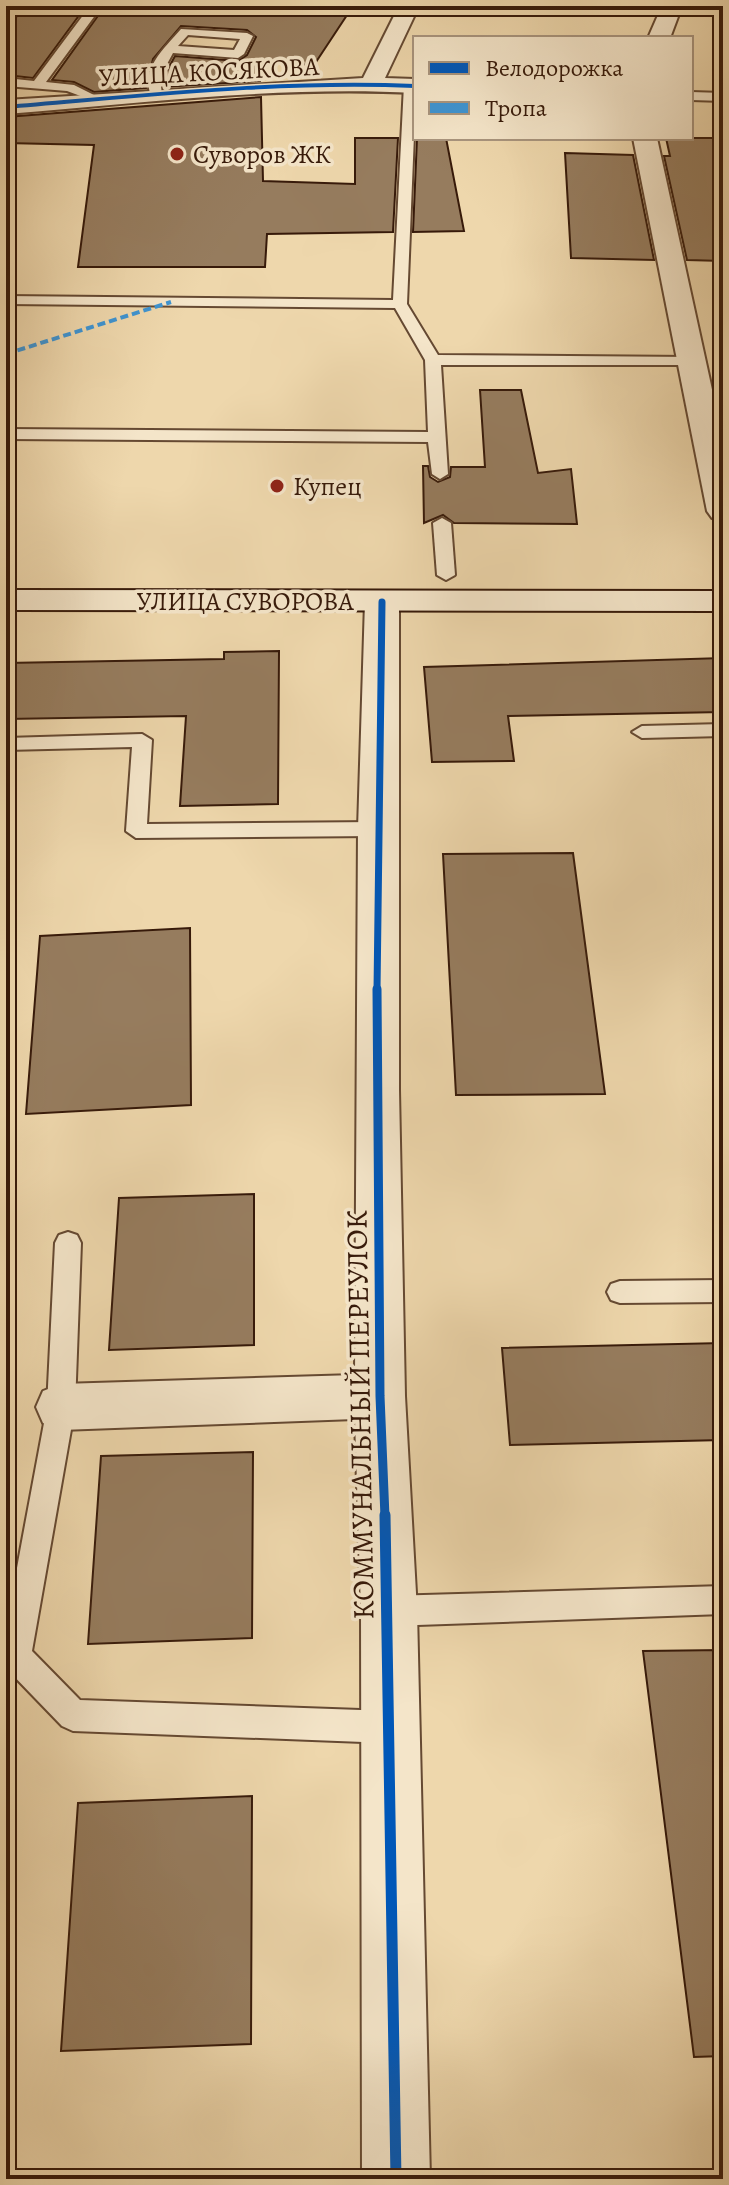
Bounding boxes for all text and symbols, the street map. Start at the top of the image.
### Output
legend [413,36,693,140]
street label: УЛИЦА КОСЯКОВА [98,49,321,95]
text: Велодорожка [485,52,623,84]
text: Тропа [485,92,547,124]
place label: Суворов ЖК [193,137,331,172]
marker: Суворов ЖК [168,145,186,163]
place label: Купец [293,469,362,504]
marker: Купец [268,477,286,495]
street label: УЛИЦА СУВОРОВА [136,584,354,619]
street label: КОММУНАЛЬНЫЙ ПЕРЕУЛОК [336,1210,384,1620]

